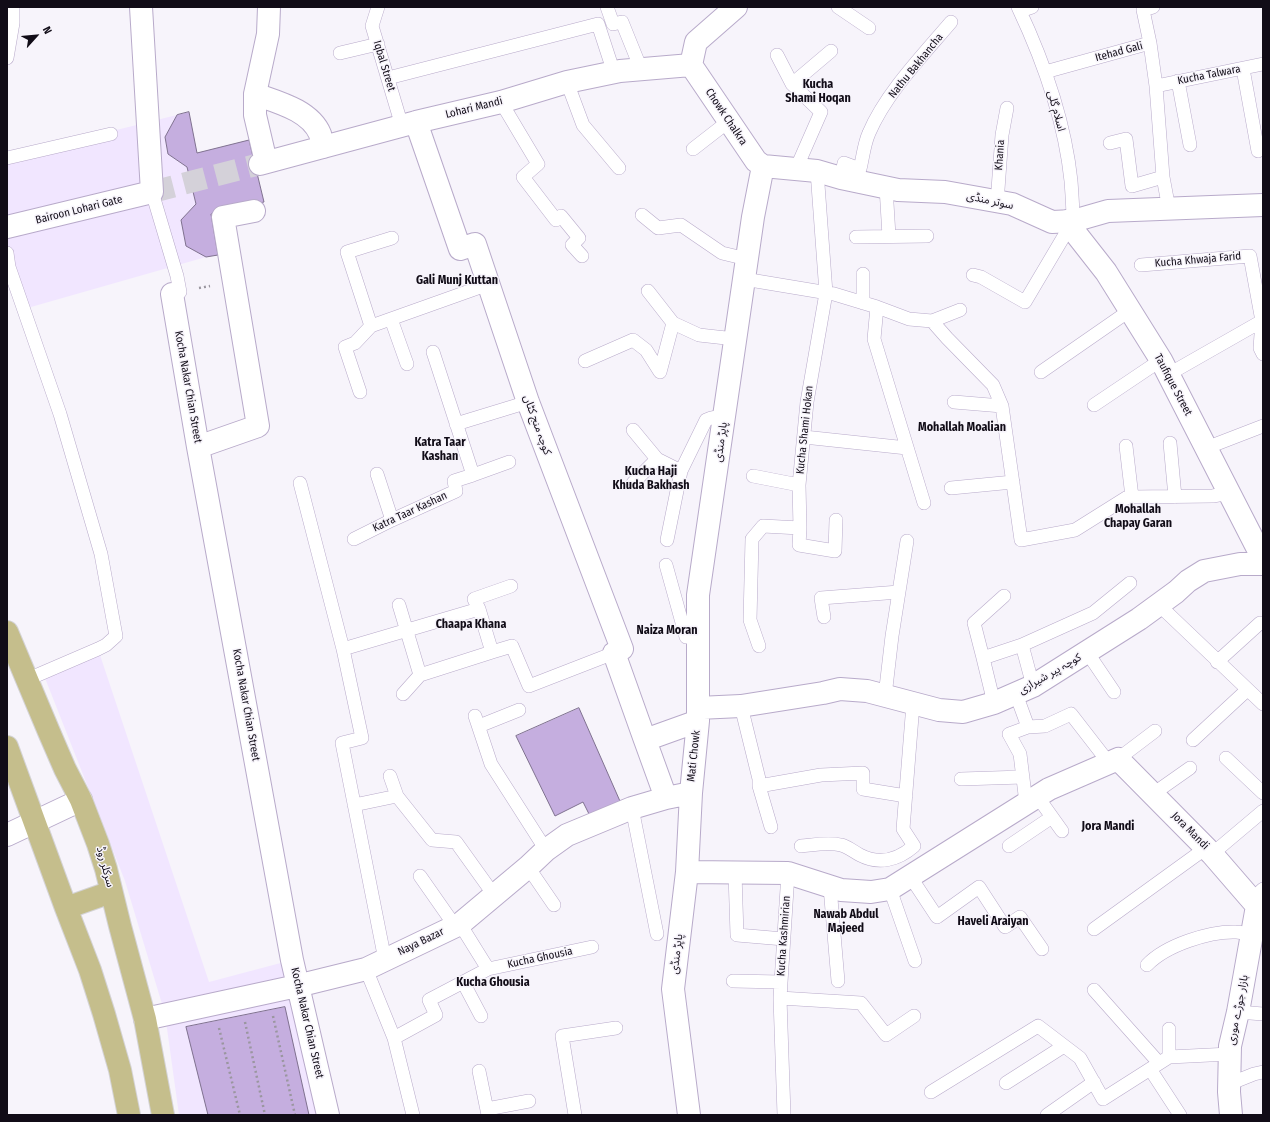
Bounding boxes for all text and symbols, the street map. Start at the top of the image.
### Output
north arrow [16,16,56,56]
text: N [40,24,54,36]
street label: Nathu Bakhancha [886,31,946,101]
street label: Iqbal Street [370,39,398,93]
street label: Itehad Gali [1094,39,1144,65]
street label: Kucha Talwara [1176,62,1242,88]
district label: Kucha Shami Hoqan [785,78,851,106]
street label: Chowk Chalkra [702,86,750,148]
street label: اسلام گلی [1044,89,1068,133]
street label: Lohari Mandi [444,95,504,121]
street label: Khania [992,139,1008,171]
street label: سوتر منڈی [965,190,1015,212]
street label: Bairoon Lohari Gate [34,193,124,227]
street label: Kucha Khwaja Farid [1154,250,1242,270]
district label: Gali Munj Kuttan [416,274,498,288]
street label: Kocha Nakar Chian Street [172,330,204,444]
street label: Taufique Street [1151,352,1195,418]
street label: Kucha Shami Hokan [794,385,816,475]
street label: کوچہ منج کٹاں [520,393,554,457]
street label: پاپڑ منڈی [712,421,730,463]
district label: Mohallah Moalian [918,421,1006,435]
district label: Katra Taar Kashan [414,436,466,464]
district label: Kucha Haji Khuda Bakhash [612,465,690,493]
street label: Katra Taar Kashan [371,489,449,535]
district label: Mohallah Chapay Garan [1104,503,1172,531]
district label: Chaapa Khana [436,618,506,632]
district label: Naiza Moran [637,624,697,638]
street label: Kocha Nakar Chian Street [230,648,262,762]
street label: کوچہ پیر شیرازی [1016,651,1084,697]
street label: Mati Chowk [685,730,703,782]
street label: Jora Mandi [1168,809,1212,853]
district label: Jora Mandi [1082,820,1134,834]
street label: سرکلر روڈ [93,845,117,889]
street label: Kucha Kashmirian [775,895,793,977]
district label: Nawab Abdul Majeed [813,908,879,936]
district label: Haveli Araiyan [958,915,1028,929]
street label: Naya Bazar [396,925,446,959]
street label: پاپڑ منڈی [668,933,686,975]
street label: Kucha Ghousia [506,945,574,971]
street label: Kocha Nakar Chian Street [288,966,326,1080]
street label: بازار جوڑے موری [1225,974,1251,1046]
district label: Kucha Ghousia [456,976,530,990]

